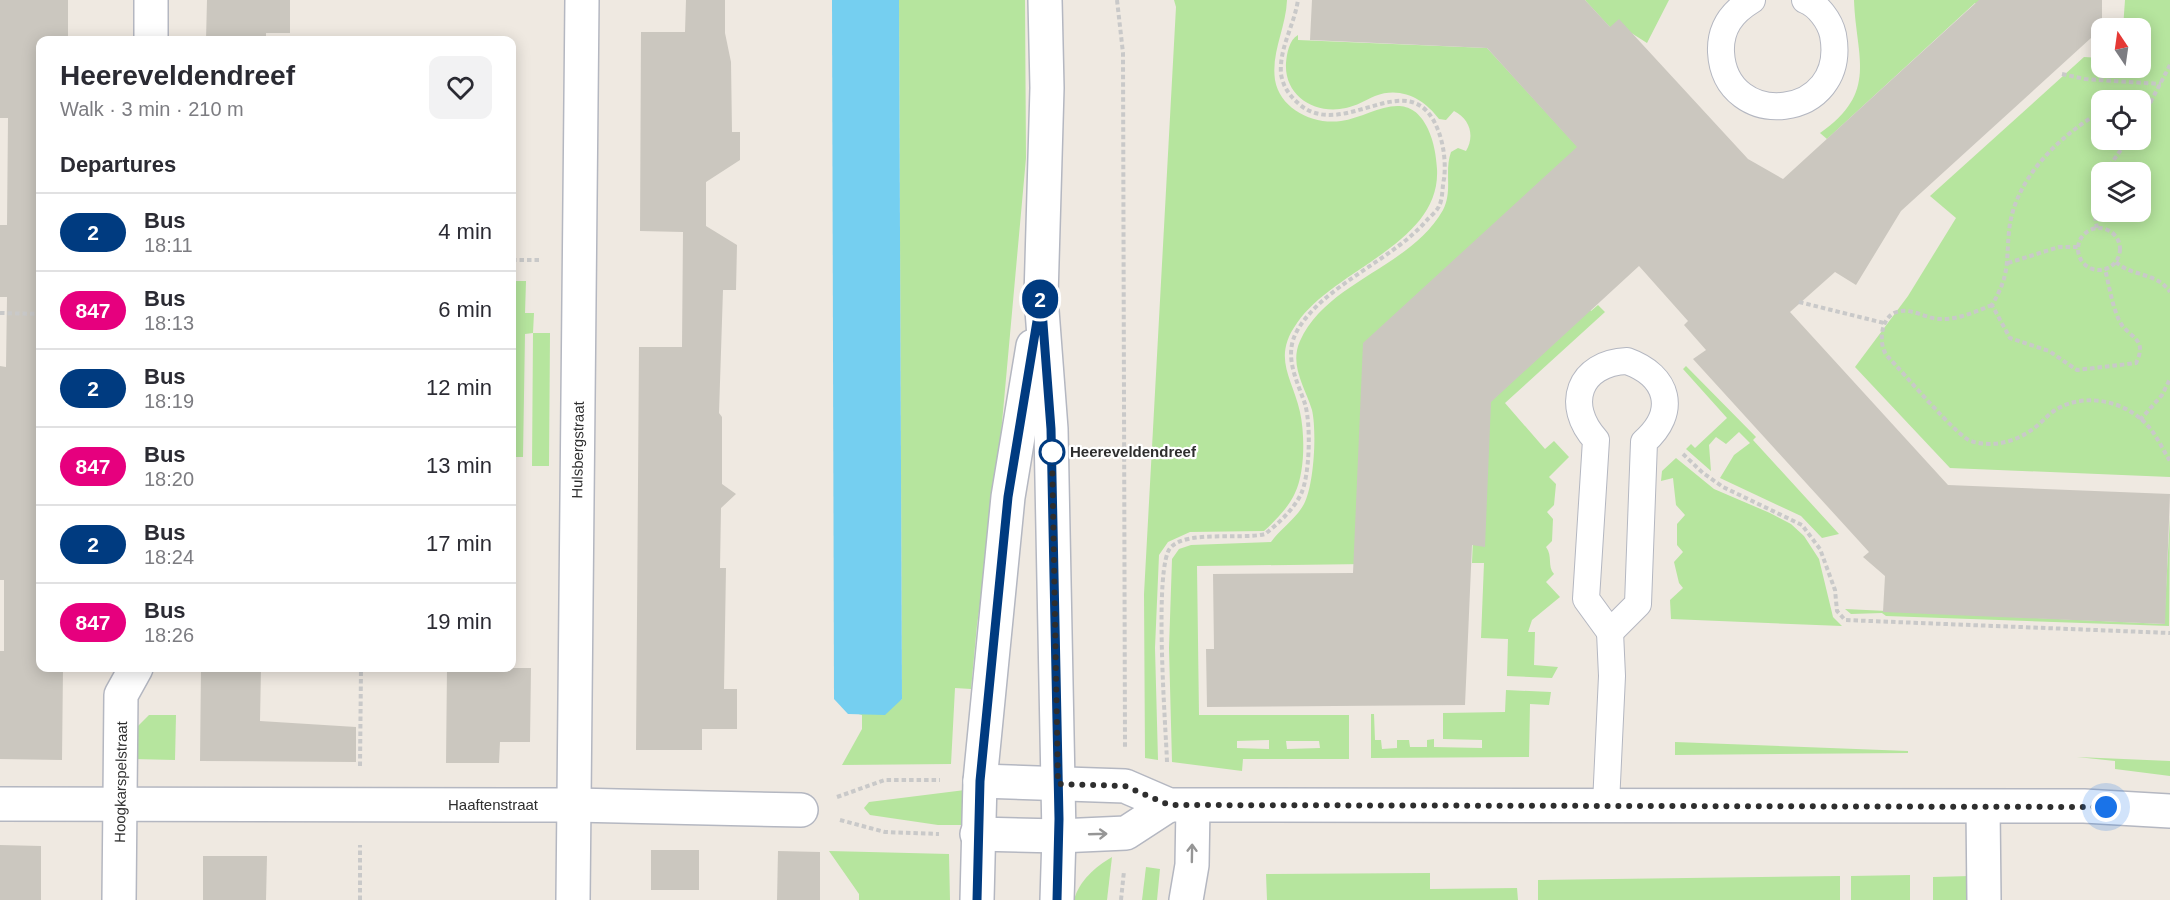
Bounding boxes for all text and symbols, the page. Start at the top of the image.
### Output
north arrow [2091,18,2151,78]
map controls [2091,18,2151,222]
button: heart [429,56,492,119]
text: Heereveldendreef [60,60,295,91]
button: locate [2091,90,2151,150]
text: Walk · 3 min · 210 m [60,98,244,120]
text: Departures [60,152,176,177]
button: layers [2091,162,2151,222]
text: Bus [144,208,186,233]
text: 4 min [438,219,492,244]
text: 2 [87,221,99,244]
text: 18:11 [144,234,193,256]
line badge: 2 [1020,280,1060,318]
text: Bus [144,286,186,311]
text: 2 [1034,288,1046,311]
text: 6 min [438,297,492,322]
text: 847 [75,299,111,322]
text: 18:13 [144,312,194,334]
text: Bus [144,364,186,389]
text: 12 min [426,375,492,400]
text: 2 [87,377,99,400]
text: 18:19 [144,390,194,412]
street label: Hulsbergstraat [568,400,587,499]
marker: Heereveldendreef [1039,439,1065,465]
text: Bus [144,442,186,467]
place label: Heereveldendreef [1070,443,1197,460]
text: 13 min [426,453,492,478]
text: 847 [75,455,111,478]
text: 18:20 [144,468,194,490]
text: Bus [144,520,186,545]
text: 17 min [426,531,492,556]
text: 2 [87,533,99,556]
text: 18:24 [144,546,194,568]
text: Bus [144,598,186,623]
text: 19 min [426,609,492,634]
text: 847 [75,611,111,634]
text: 18:26 [144,624,194,646]
street label: Hoogkarspelstraat [111,720,130,843]
your location [2091,792,2121,822]
street label: Haaftenstraat [448,796,539,813]
one-way arrow [1088,829,1108,840]
one-way arrow [1186,844,1198,864]

